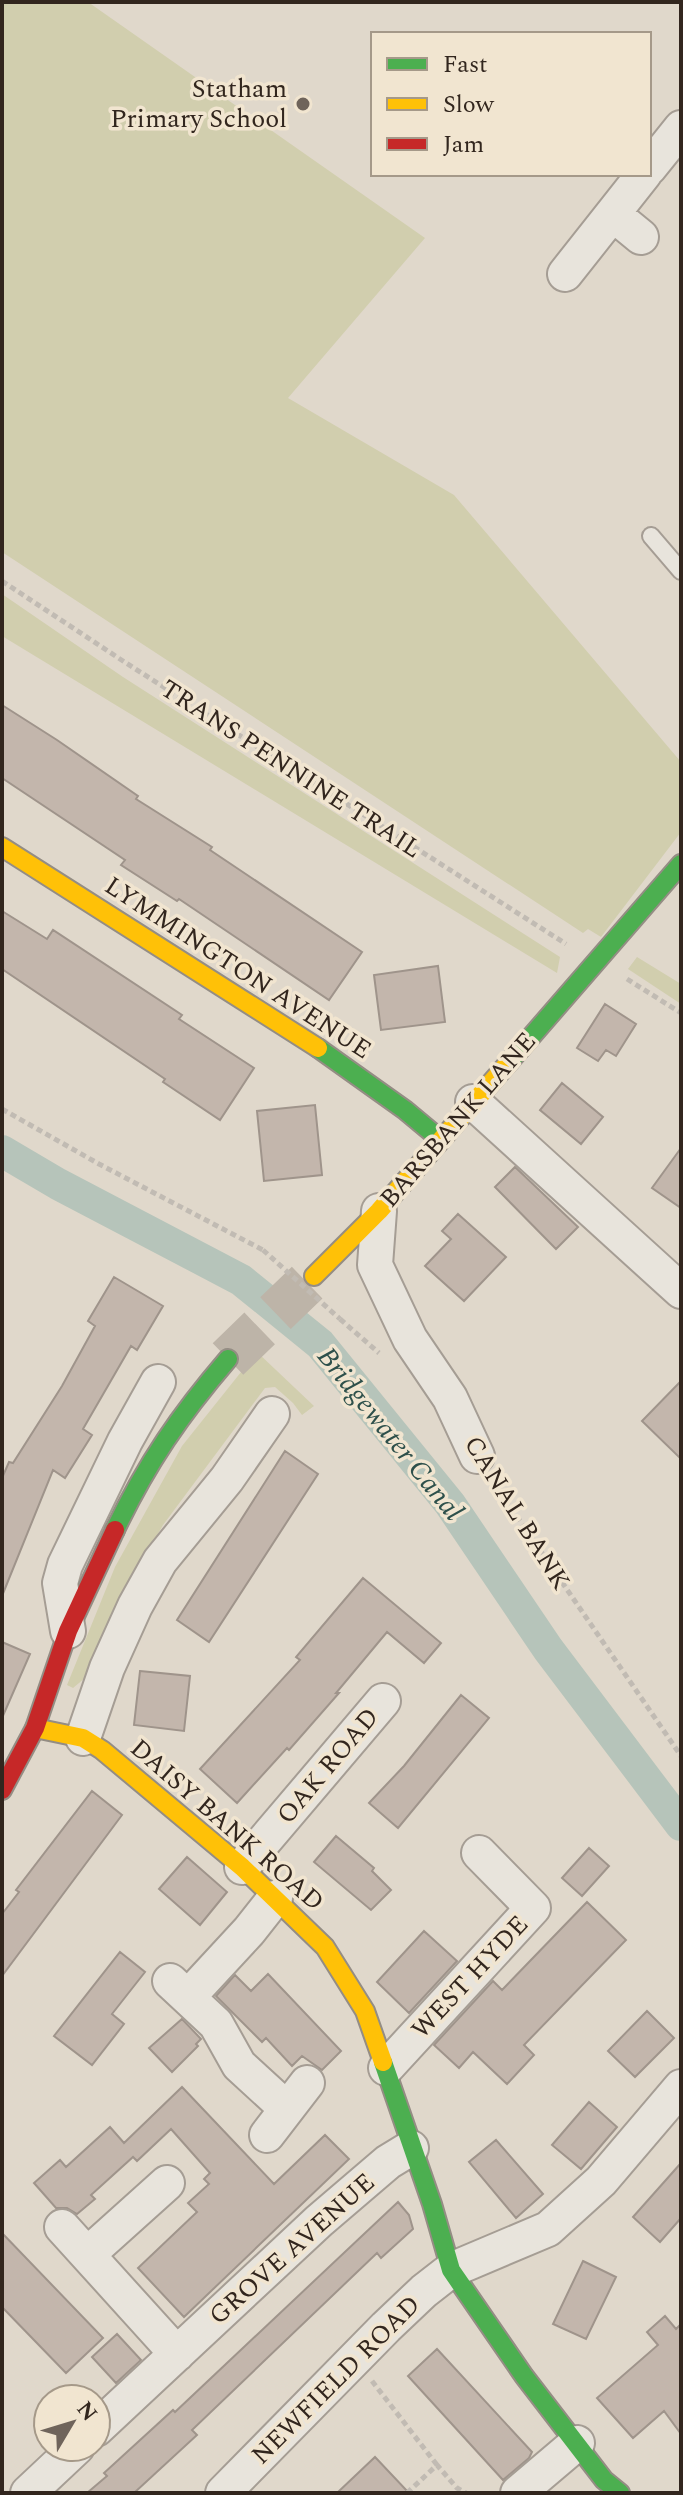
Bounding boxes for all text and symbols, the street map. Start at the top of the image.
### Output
legend [371,32,651,176]
text: Fast [443,47,488,83]
place label: Statham Primary School [110,69,287,139]
text: Slow [443,87,495,123]
marker: Statham Primary School [294,95,312,113]
text: Jam [443,127,484,163]
street label: TRANS PENNINE TRAIL [152,669,430,869]
street label: LYMMINGTON AVENUE [96,866,380,1070]
street label: BARSBANK LANE [370,1023,546,1217]
water label: Bridgewater Canal [306,1337,474,1531]
street label: CANAL BANK [454,1428,581,1598]
street label: OAK ROAD [267,1699,389,1833]
street label: DAISY BANK ROAD [121,1729,333,1921]
street label: WEST HYDE [402,1906,538,2048]
street label: GROVE AVENUE [200,2163,384,2335]
street label: NEWFIELD ROAD [242,2286,430,2474]
north arrow [32,2383,112,2463]
text: N [68,2394,105,2429]

